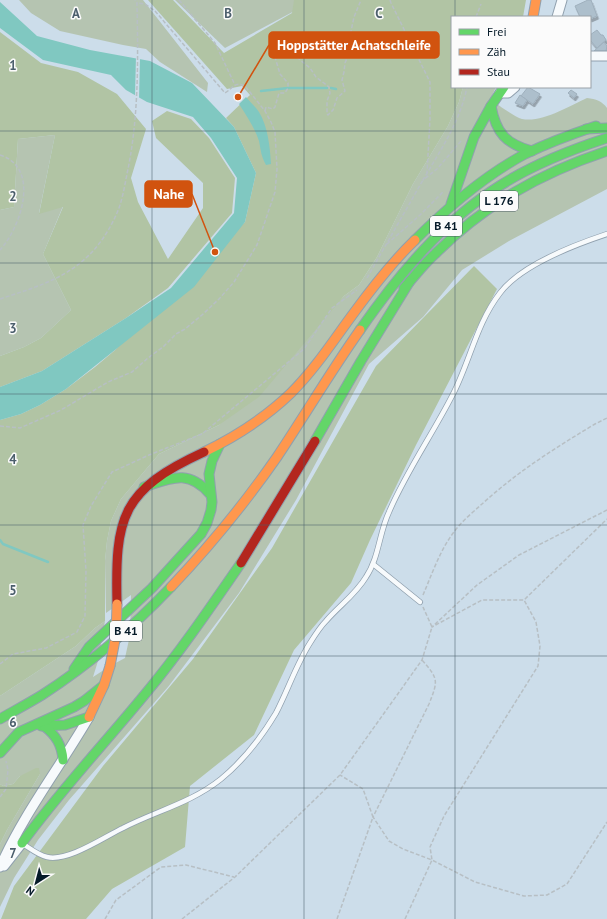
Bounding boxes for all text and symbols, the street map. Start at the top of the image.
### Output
text: A [72,5,80,22]
text: B [224,5,232,22]
text: C [375,5,383,22]
legend [451,16,591,88]
text: Frei [487,24,507,39]
callout: Hoppstätter Achatschleife [269,32,439,58]
text: Hoppstätter Achatschleife [277,36,431,54]
text: Zäh [487,44,506,59]
text: 1 [9,57,17,74]
text: Stau [487,64,510,79]
callout: Nahe [145,181,192,207]
text: Nahe [154,185,184,203]
text: 2 [9,188,17,205]
road number: L 176 [480,191,518,211]
road number: B 41 [430,216,462,236]
text: 3 [9,320,17,337]
text: 4 [9,451,17,468]
text: 5 [9,582,17,599]
road number: B 41 [110,621,142,641]
text: 6 [9,714,17,731]
text: 7 [9,845,17,862]
north arrow [16,863,56,903]
text: N [23,883,37,899]

